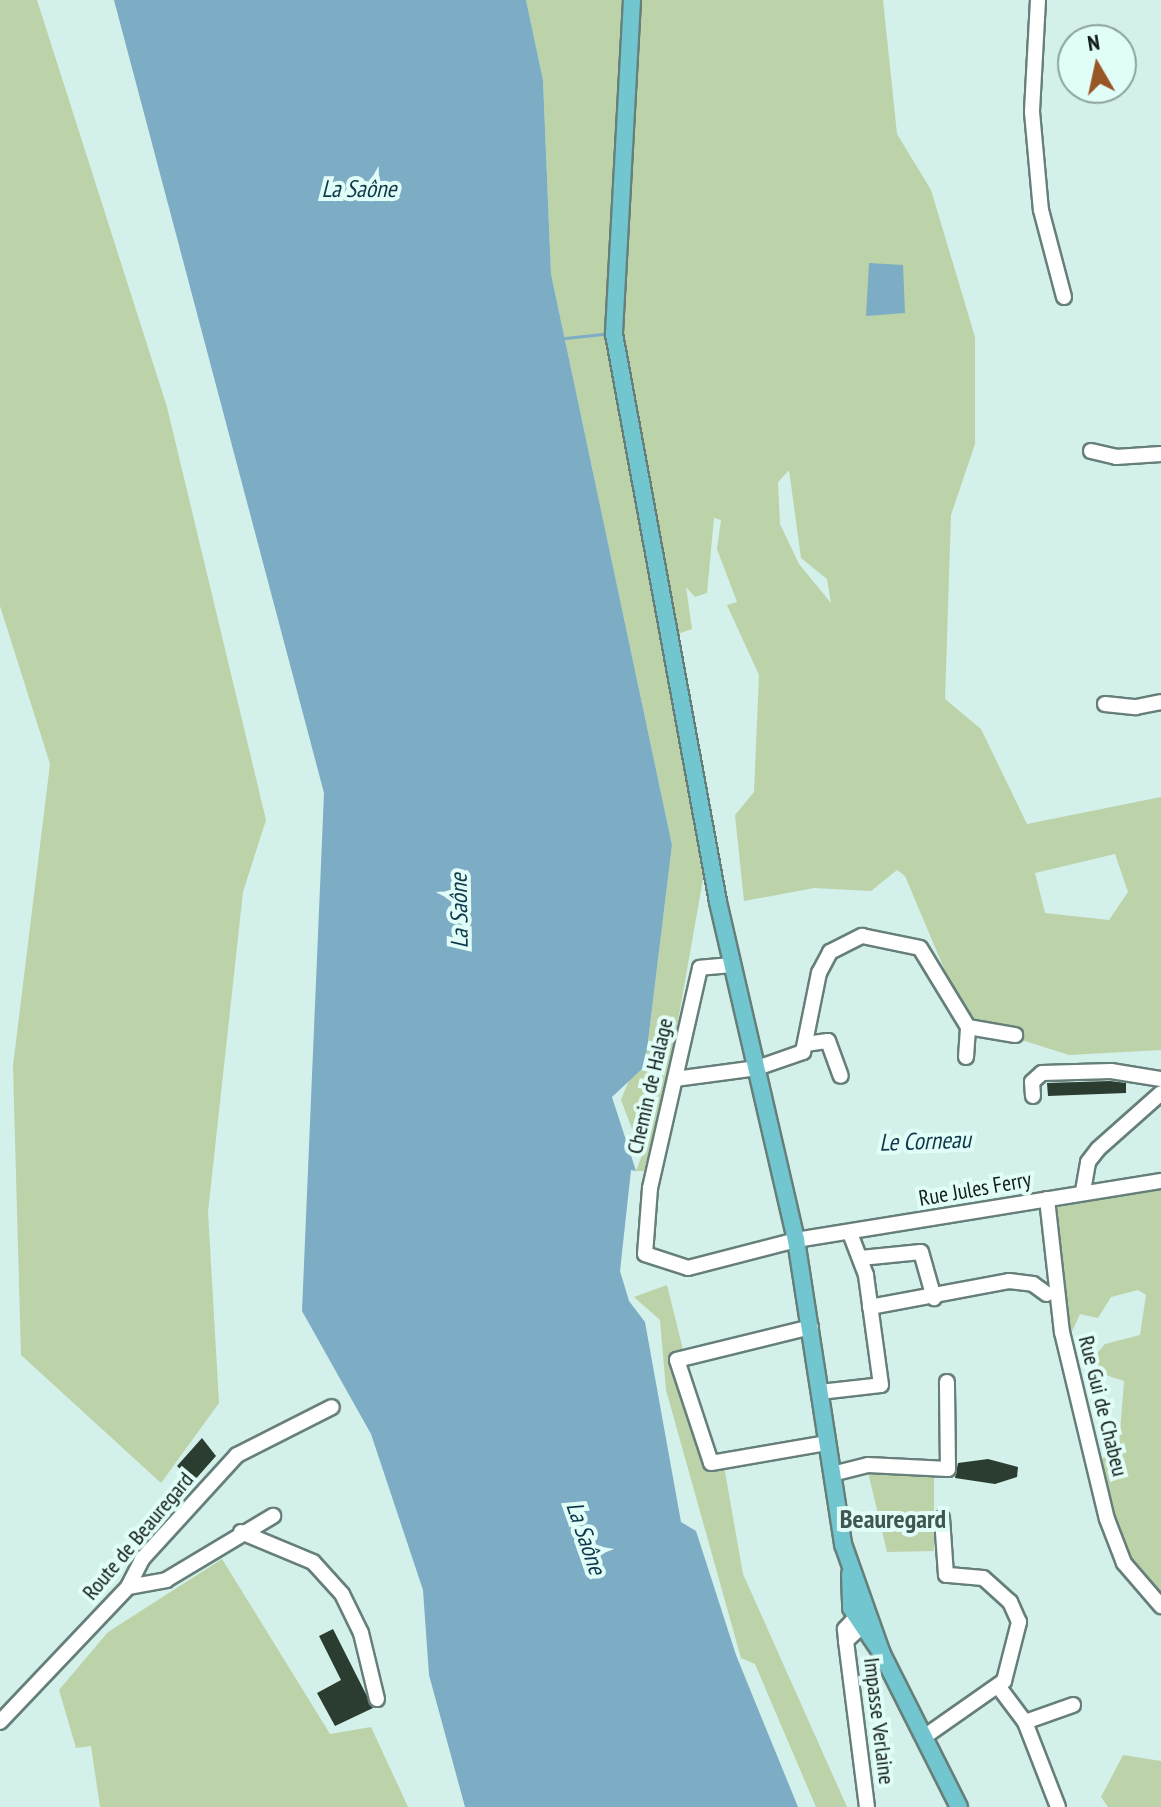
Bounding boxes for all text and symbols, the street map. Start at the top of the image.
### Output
north arrow [1057,24,1137,104]
text: N [1085,28,1102,57]
water label: La Saône [322,175,396,203]
water label: La Saône [444,873,474,949]
street label: Chemin de Halage [622,1015,678,1157]
water label: Le Corneau [879,1125,971,1157]
street label: Rue Jules Ferry [917,1166,1033,1212]
street label: Rue Gui de Chabeu [1073,1333,1133,1479]
street label: Route de Beauregard [77,1467,199,1605]
water label: La Saône [560,1498,612,1578]
district label: Beauregard [840,1503,946,1535]
street label: Impasse Verlaine [858,1656,900,1786]

